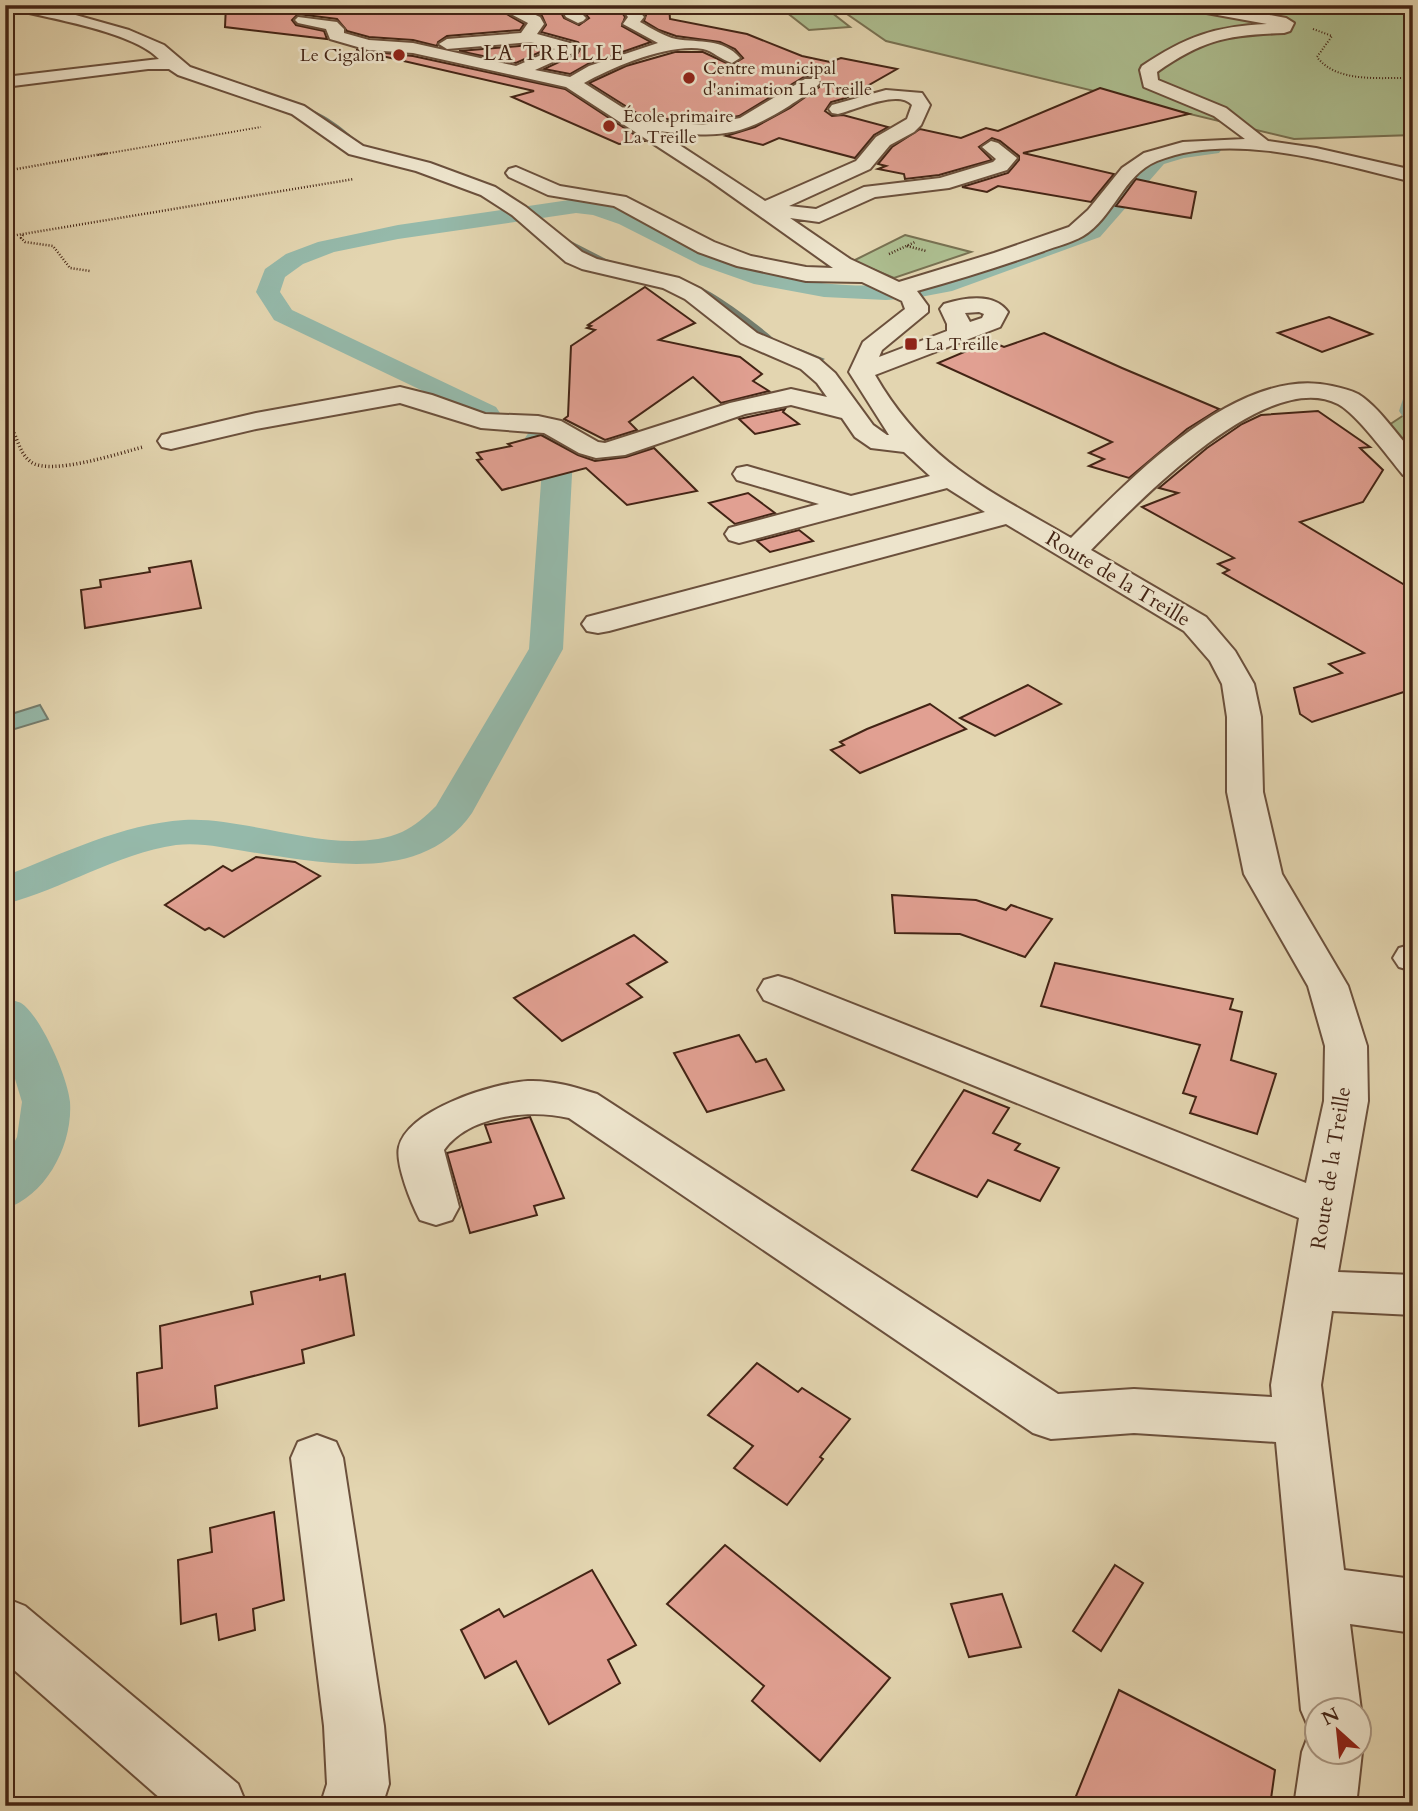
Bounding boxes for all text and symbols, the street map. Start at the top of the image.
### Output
district label: LA TREILLE [483,39,625,68]
place label: Le Cigalon [300,43,386,68]
marker: Le Cigalon [391,47,407,63]
place label: Centre municipal d'animation La Treille [703,56,872,102]
marker: Centre municipal d'animation La Treille [681,70,697,86]
place label: École primaire La Treille [623,104,734,150]
marker: École primaire La Treille [601,118,617,134]
place label: La Treille [925,332,999,357]
marker: La Treille [903,336,919,352]
street label: Route de la Treille [1040,524,1196,634]
street label: Route de la Treille [1304,1085,1358,1251]
north arrow [1302,1696,1372,1766]
text: N [1317,1701,1344,1732]

